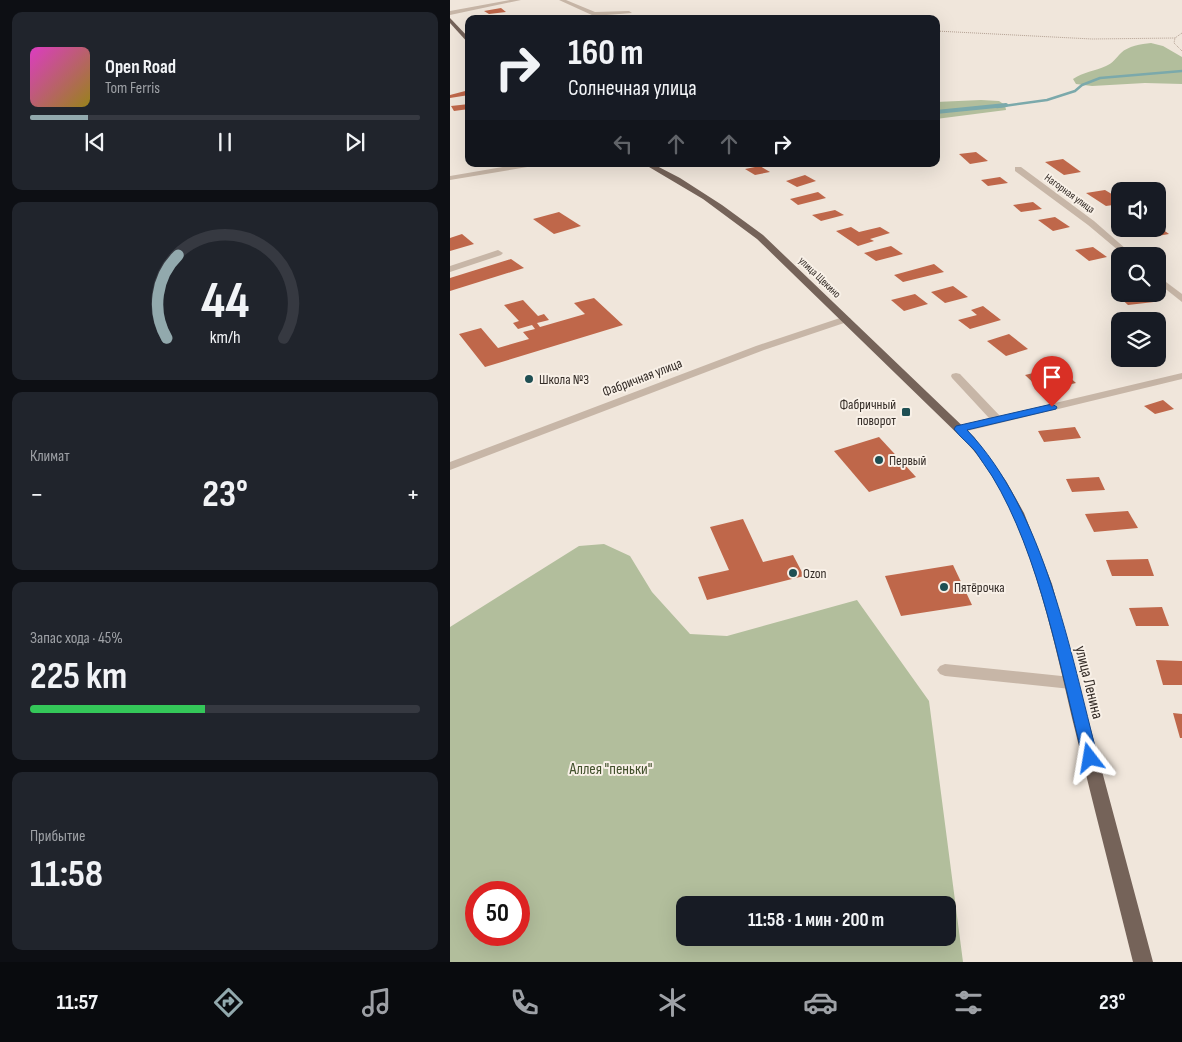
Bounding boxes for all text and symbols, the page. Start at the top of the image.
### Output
text: 160 m [568,32,644,75]
icon: right [485,35,550,100]
text: Open Road [105,56,176,79]
text: Солнечная улица [568,75,697,102]
text: Tom Ferris [105,79,160,98]
icon: previous [81,128,109,156]
icon: pause [211,128,239,156]
icon: next [341,128,369,156]
icon: left [609,130,637,158]
icon: ahead [662,130,690,158]
icon: ahead [715,130,743,158]
icon: right [768,130,796,158]
street label: Нагорная улица [1042,171,1097,216]
map controls [1111,182,1166,367]
button: sound [1111,182,1166,237]
button: search [1111,247,1166,302]
street label: улица Щекино [796,254,844,301]
text: 44 [201,270,249,333]
button: layers [1111,312,1166,367]
text: km/h [210,327,240,348]
street label: Фабричная улица [600,354,684,400]
pin [1031,356,1073,407]
icon: arrive [1038,363,1066,391]
place label: Школа №3 [539,371,589,388]
marker: Школа №3 [523,373,535,385]
place label: Фабричный поворот [839,396,896,429]
marker: Фабричный поворот [900,406,912,418]
text: Климат [30,447,70,466]
place label: Первый [889,452,927,469]
marker: Первый [873,454,885,466]
text: 23° [202,472,248,517]
text: − [30,478,44,511]
text: + [406,478,420,511]
place label: Ozon [803,565,827,582]
marker: Ozon [787,567,799,579]
place label: Пятёрочка [954,579,1005,596]
marker: Пятёрочка [938,581,950,593]
text: Запас хода · 45% [30,629,123,648]
street label: улица Ленина [1070,644,1107,721]
text: 225 km [30,654,127,699]
position arrow [1063,731,1115,783]
park label: Аллея "пеньки" [569,760,652,779]
text: Прибытие [30,827,85,846]
text: 11:58 [30,852,103,897]
speed limit sign: 50 [465,881,530,946]
text: 11:58 · 1 мин · 200 m [748,909,884,932]
icon: directions [211,985,246,1020]
icon: music [359,985,394,1020]
icon: phone [507,985,542,1020]
icon: climate [655,985,690,1020]
icon: car [803,985,838,1020]
icon: filters [951,985,986,1020]
text: 11:57 [57,989,98,1016]
text: 23° [1099,989,1125,1016]

